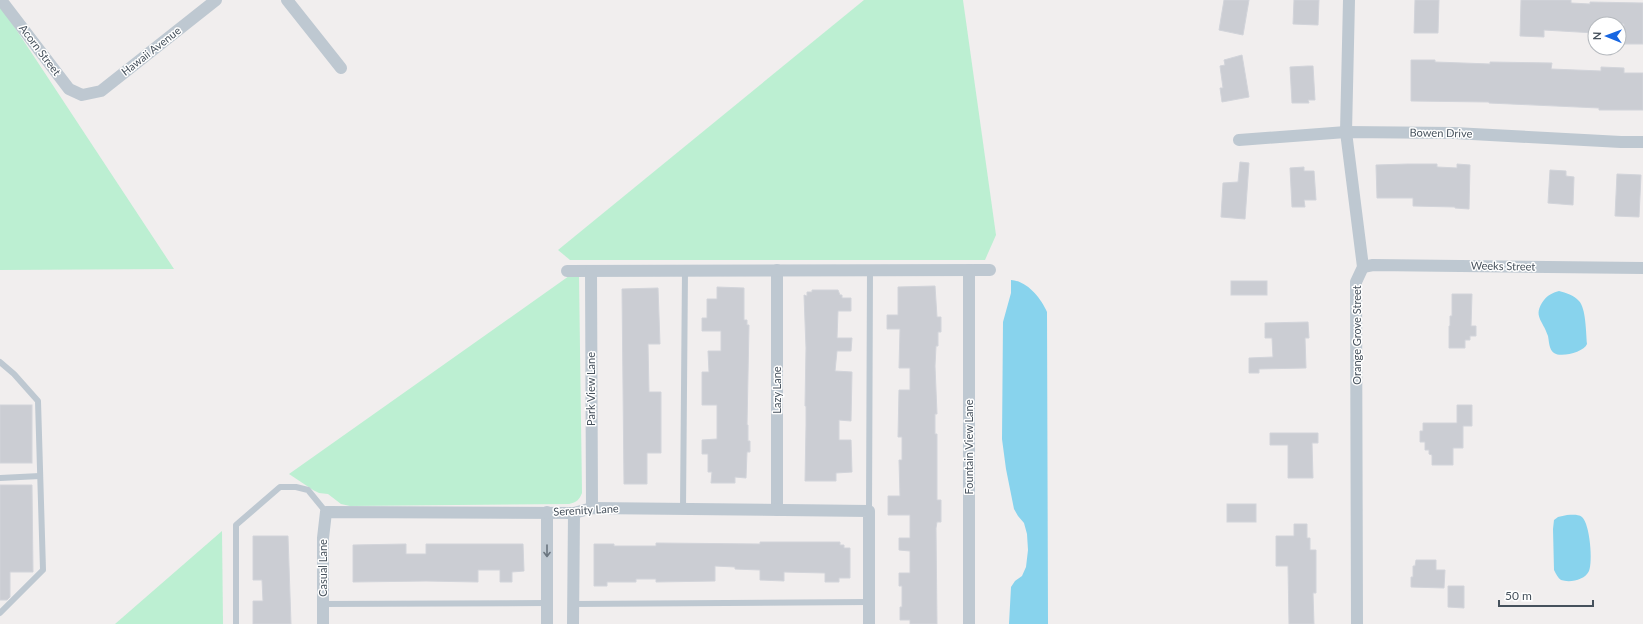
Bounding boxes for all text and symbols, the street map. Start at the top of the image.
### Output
north arrow [1587,16,1627,56]
street label: Acorn Street [17,22,64,78]
street label: Hawaii Avenue [118,23,183,78]
text: N [1590,31,1603,40]
street label: Bowen Drive [1410,125,1473,140]
street label: Weeks Street [1471,258,1535,273]
street label: Orange Grove Street [1350,285,1363,385]
street label: Park View Lane [584,352,597,426]
street label: Lazy Lane [770,366,783,414]
street label: Fountain View Lane [962,399,975,494]
street label: Serenity Lane [553,501,619,518]
street label: Casual Lane [316,539,329,597]
one-way arrow [543,544,551,557]
scale bar [1499,582,1593,608]
text: 50 m [1505,588,1532,603]

